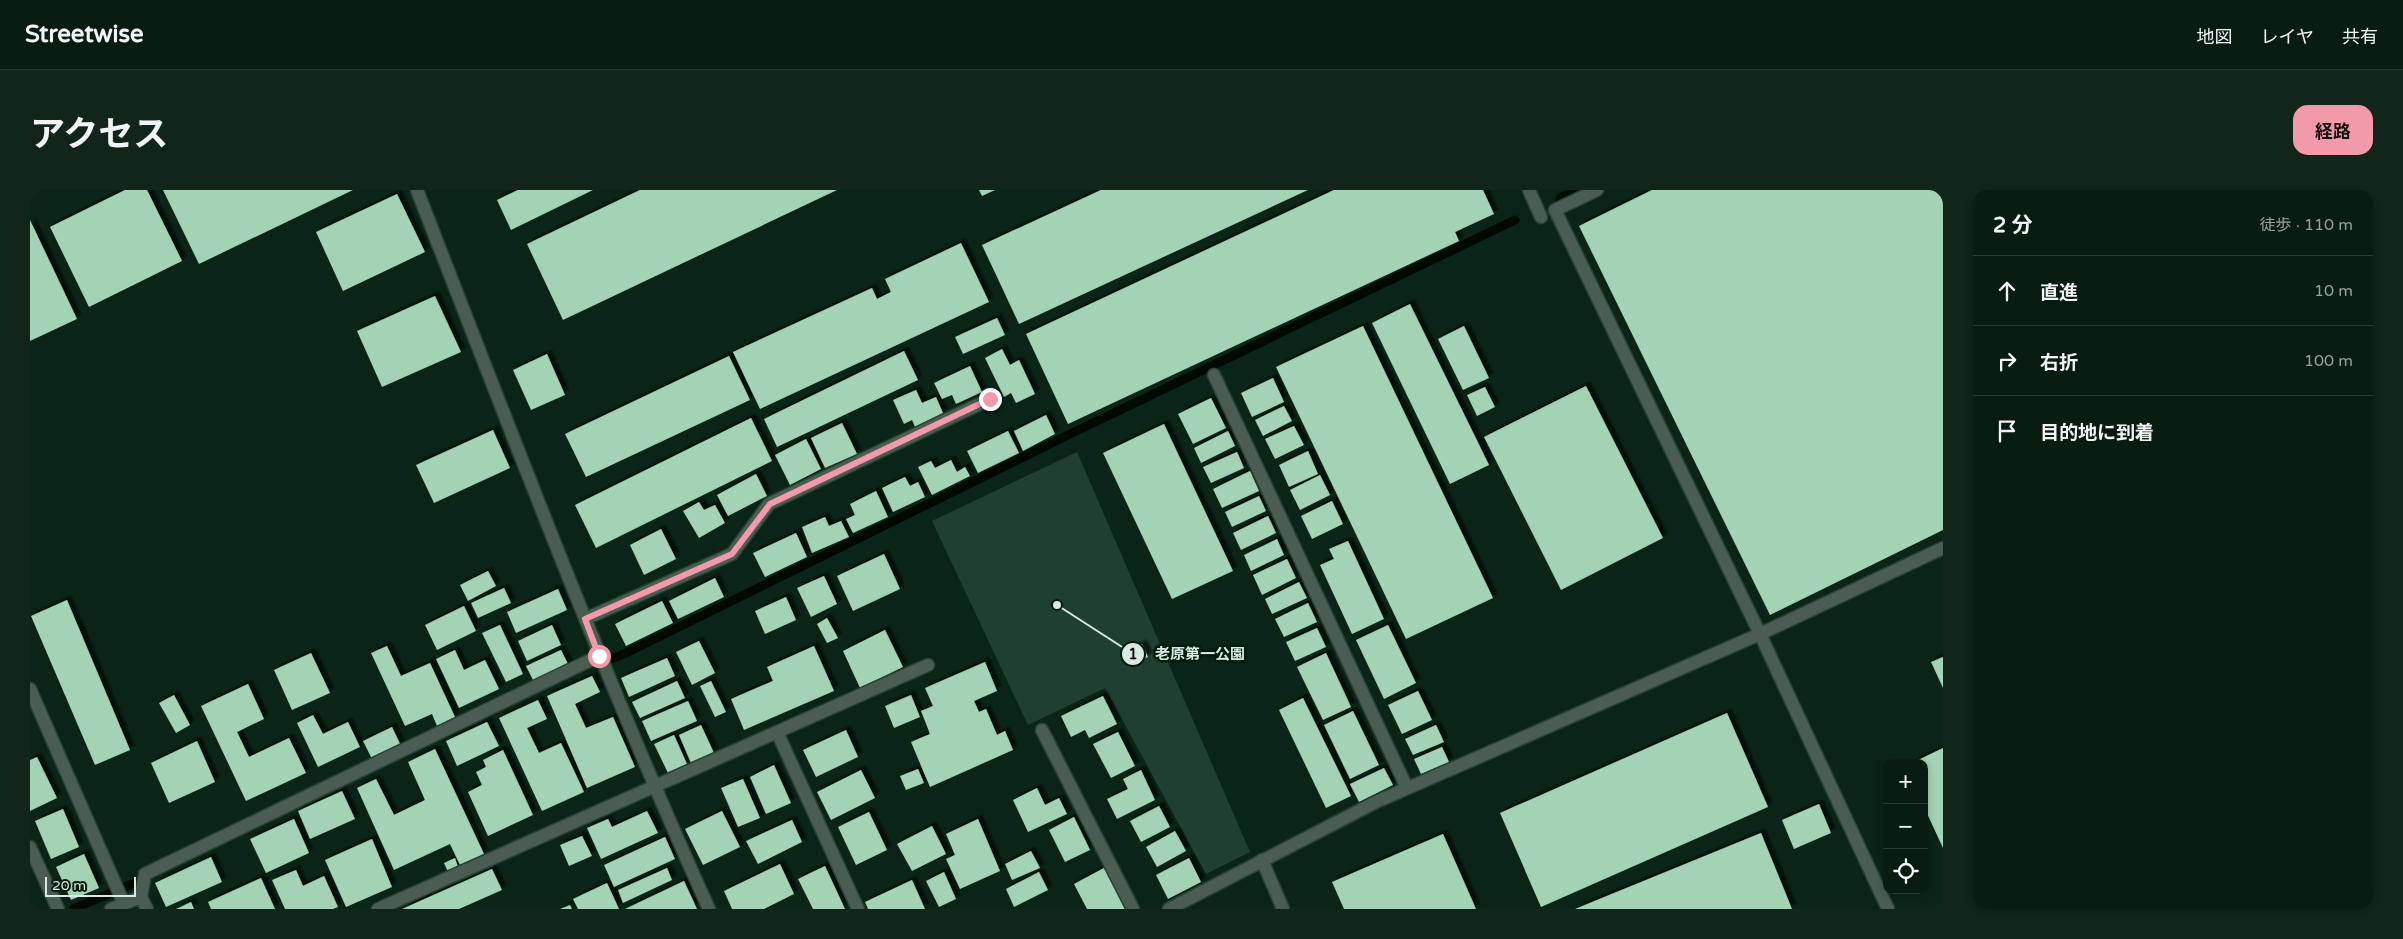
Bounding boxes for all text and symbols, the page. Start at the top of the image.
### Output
text: Streetwise [25,20,144,49]
text: 地図 [2197,26,2233,48]
text: レイヤ [2261,26,2314,48]
text: 共有 [2342,26,2378,48]
button: 経路 [2293,105,2373,155]
text: アクセス [30,114,168,156]
text: 2 分 [1993,213,2033,238]
text: 徒歩 · 110 m [2260,215,2353,235]
icon: ahead [1993,277,2021,305]
text: 10 m [2314,281,2353,301]
text: 直進 [2040,282,2078,304]
icon: right [1993,347,2021,375]
text: 100 m [2304,351,2353,371]
text: 右折 [2040,352,2078,374]
route end [979,388,1002,411]
icon: arrive [1993,417,2021,445]
text: 目的地に到着 [2040,422,2154,444]
callout: 老原第一公園 [1120,639,1255,669]
route start [588,645,611,668]
text: 1 [1128,645,1138,663]
text: 老原第一公園 [1155,645,1245,663]
map controls [1883,759,1928,894]
button: + [1883,759,1928,804]
button: − [1883,804,1928,849]
button: locate [1883,849,1928,894]
scale bar [45,874,136,897]
text: 20 m [52,877,86,894]

